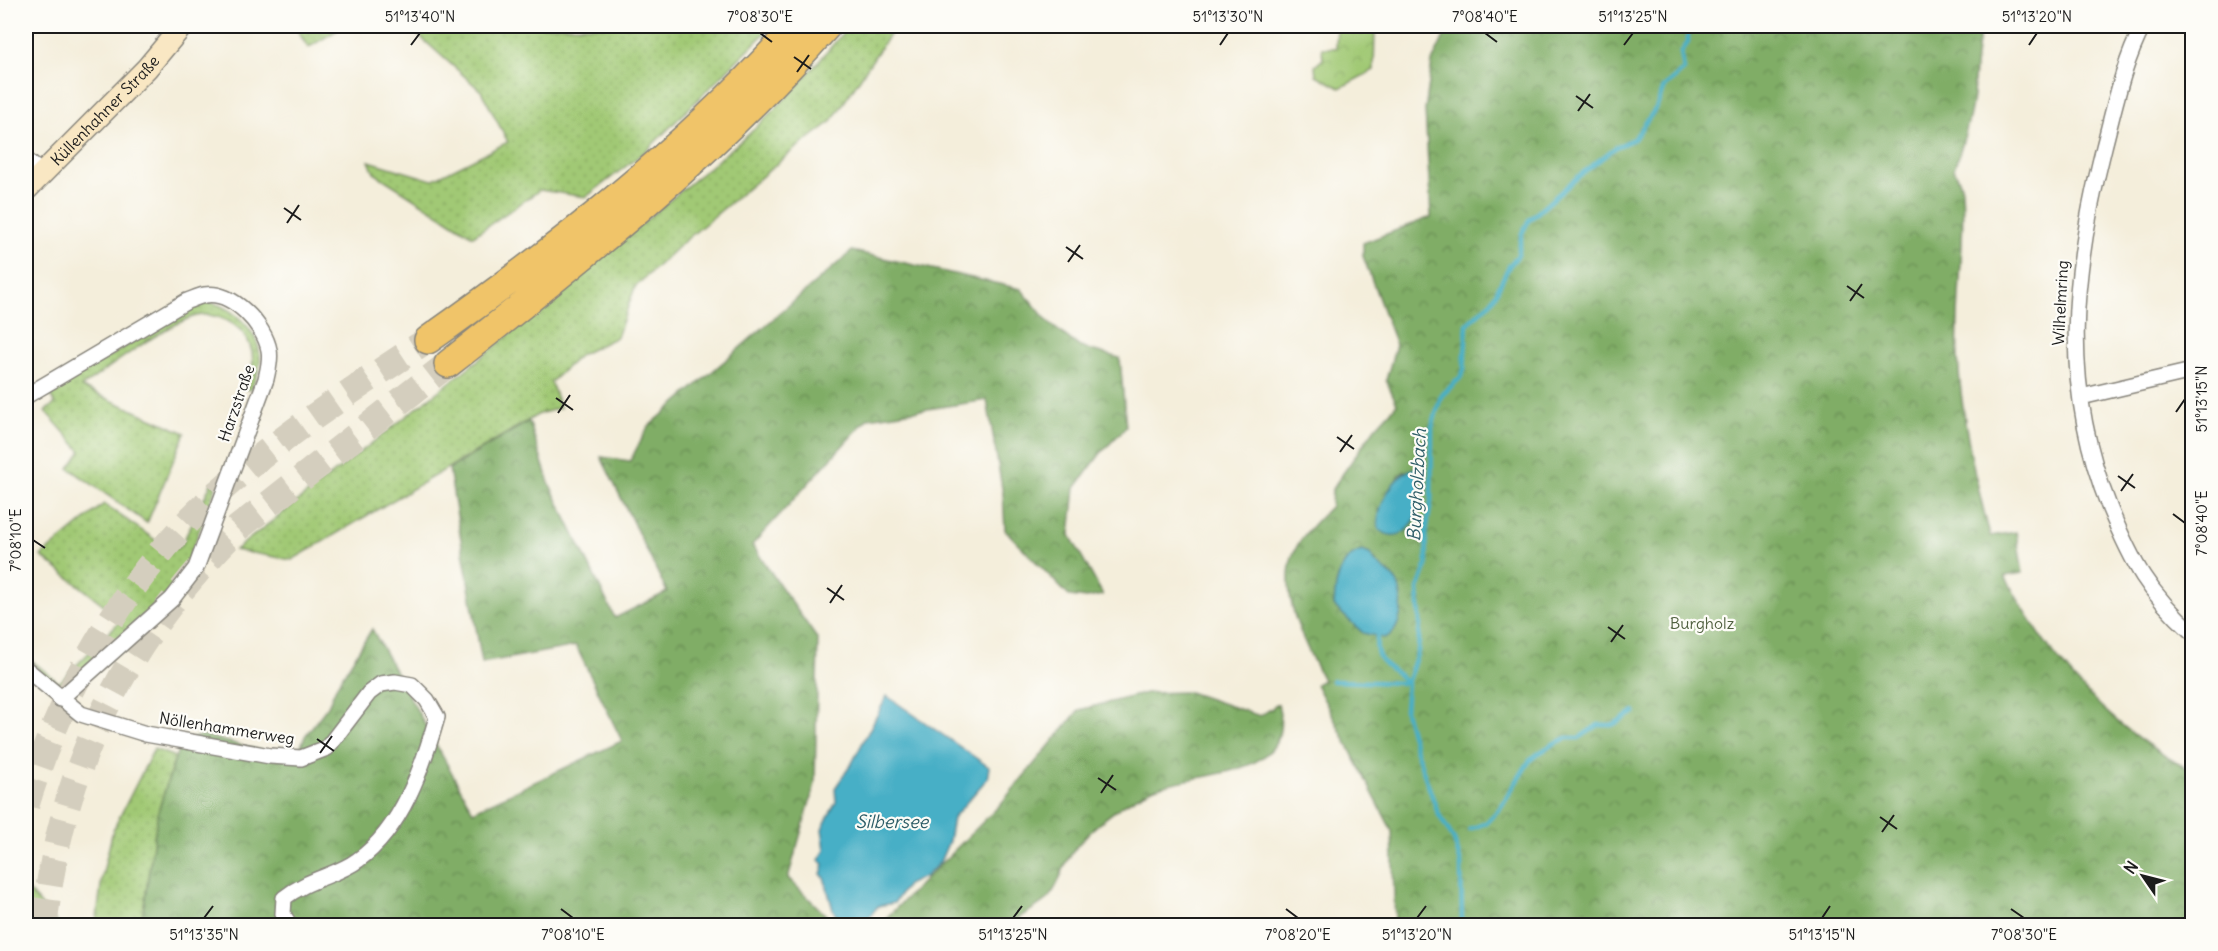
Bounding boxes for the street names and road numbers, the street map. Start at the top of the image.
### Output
street label: Küllenhahner Straße [46,51,163,170]
street label: Wilhelmring [2048,260,2072,346]
street label: Harzstraße [213,362,259,444]
street label: Nöllenhammerweg [158,707,296,749]

